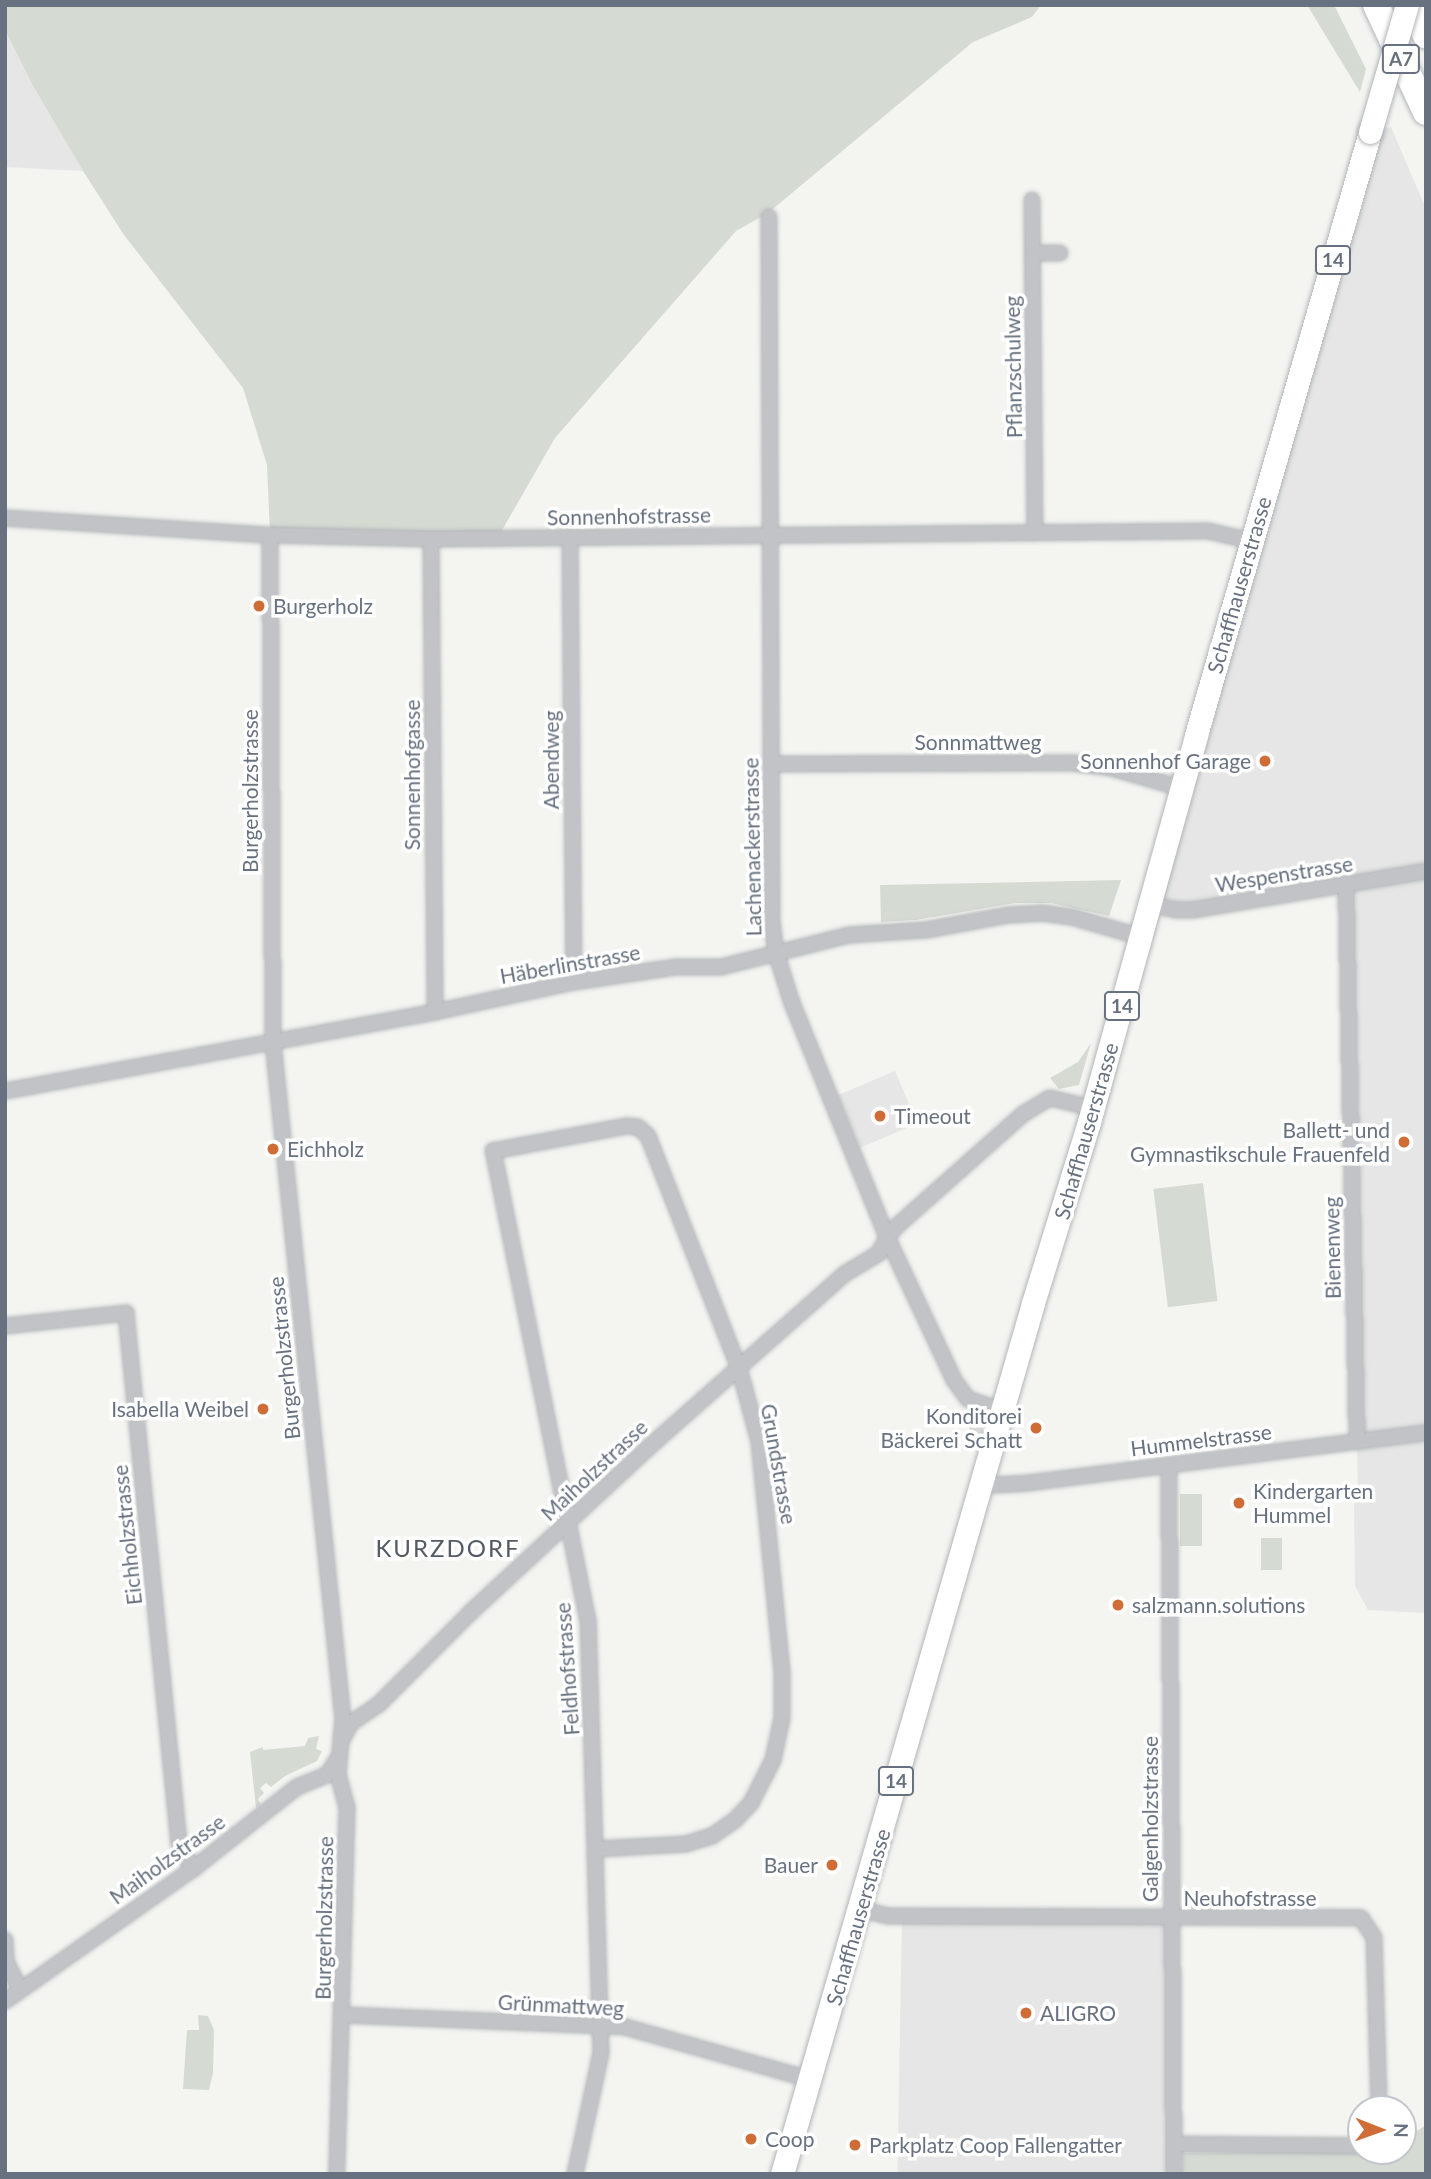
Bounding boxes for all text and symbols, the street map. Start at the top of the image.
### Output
road number: A7 [1382,44,1420,74]
road number: 14 [1314,244,1352,276]
street label: Pflanzschulweg [999,296,1027,438]
street label: Schaffhauserstrasse [1202,494,1276,676]
street label: Sonnenhofstrasse [547,502,711,530]
place label: Burgerholz [273,593,373,619]
marker: Burgerholz [251,598,267,614]
street label: Sonnenhofgasse [399,700,425,850]
street label: Burgerholzstrasse [237,709,263,873]
street label: Abendweg [538,711,564,809]
street label: Sonnmattweg [915,729,1041,755]
place label: Sonnenhof Garage [1080,748,1251,774]
marker: Sonnenhof Garage [1257,753,1273,769]
street label: Lachenackerstrasse [738,757,766,937]
street label: Wespenstrasse [1213,851,1355,897]
street label: Häberlinstrasse [498,939,642,989]
road number: 14 [1103,990,1141,1022]
street label: Schaffhauserstrasse [1049,1040,1123,1222]
place label: Timeout [894,1103,971,1129]
marker: Timeout [872,1108,888,1124]
place label: Ballett- und Gymnastikschule Frauenfeld [1130,1117,1390,1167]
marker: Ballett- und Gymnastikschule Frauenfeld [1396,1134,1412,1150]
place label: Eichholz [287,1136,364,1162]
marker: Eichholz [265,1141,281,1157]
street label: Bienenweg [1319,1197,1345,1299]
street label: Burgerholzstrasse [263,1275,305,1441]
place label: Isabella Weibel [111,1396,249,1422]
marker: Isabella Weibel [255,1401,271,1417]
street label: Grundstrasse [756,1402,802,1526]
place label: Konditorei Bäckerei Schatt [881,1403,1022,1453]
street label: Maiholzstrasse [535,1414,653,1526]
street label: Hummelstrasse [1129,1419,1273,1461]
marker: Konditorei Bäckerei Schatt [1028,1420,1044,1436]
street label: Eichholzstrasse [107,1464,147,1606]
place label: Kindergarten Hummel [1253,1478,1373,1528]
marker: Kindergarten Hummel [1231,1495,1247,1511]
district label: KURZDORF [376,1534,520,1562]
place label: salzmann.solutions [1132,1592,1305,1618]
marker: salzmann.solutions [1110,1597,1126,1613]
street label: Feldhofstrasse [550,1602,584,1736]
street label: Galgenholzstrasse [1137,1736,1163,1902]
road number: 14 [877,1765,915,1796]
street label: Maiholzstrasse [104,1809,230,1909]
street label: Schaffhauserstrasse [821,1826,895,2008]
street label: Burgerholzstrasse [310,1836,338,2000]
place label: Bauer [764,1852,818,1878]
marker: Bauer [824,1857,840,1873]
street label: Neuhofstrasse [1183,1885,1317,1911]
street label: Grünmattweg [497,1989,625,2021]
place label: ALIGRO [1040,2000,1116,2026]
marker: ALIGRO [1018,2005,1034,2021]
north arrow [1347,2095,1417,2165]
text: N [1390,2123,1413,2138]
place label: Coop [765,2126,814,2152]
marker: Coop [743,2131,759,2147]
place label: Parkplatz Coop Fallengatter [869,2132,1122,2158]
marker: Parkplatz Coop Fallengatter [847,2137,863,2153]

